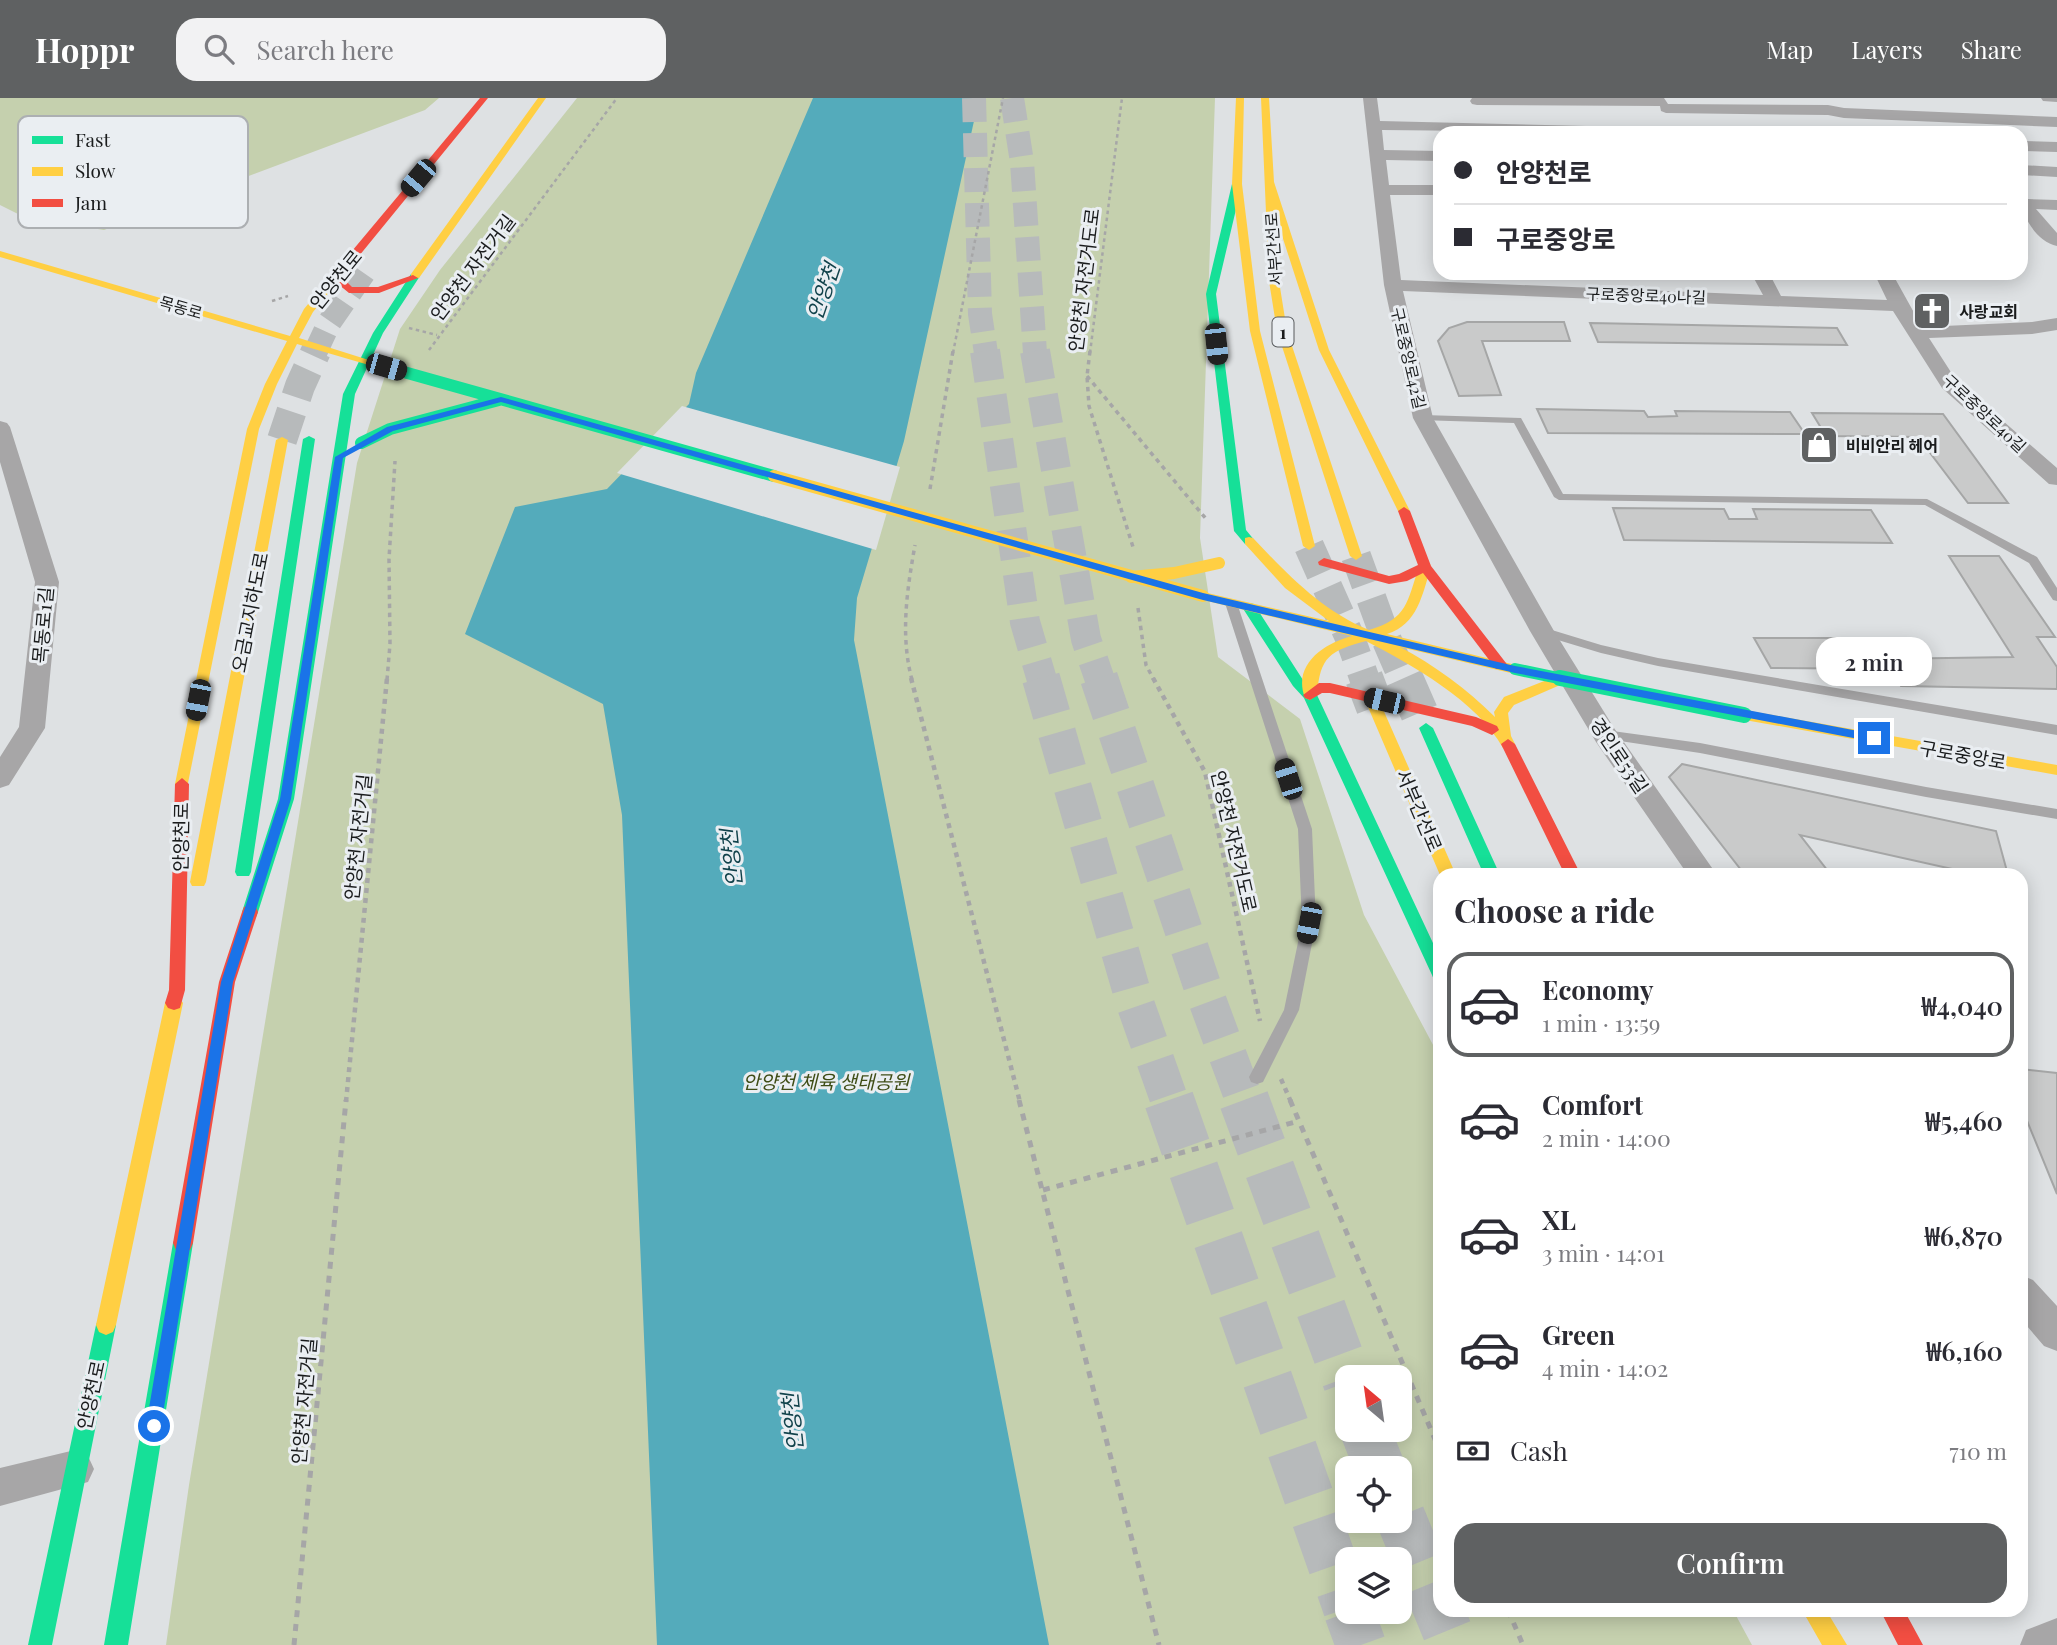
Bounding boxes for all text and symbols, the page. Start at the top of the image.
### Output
search box [176,18,666,81]
text: Hoppr [35,27,134,71]
icon: search [200,30,238,68]
text: Search here [256,32,394,67]
text: Map [1767,33,1813,65]
text: Layers [1851,33,1923,65]
text: Share [1961,33,2022,65]
legend [18,116,248,228]
text: Fast [75,126,111,152]
text: 안양천로 [1496,154,1592,189]
car [397,155,440,201]
text: Slow [75,157,116,183]
text: Jam [74,189,107,215]
street label: 안양천 자전거도로 [1061,207,1105,353]
street label: 안양천 자전거길 [423,208,521,326]
street label: 서부간선로 [1260,211,1286,286]
text: 구로중앙로 [1496,221,1616,256]
street label: 안양천로 [303,244,367,314]
water label: 안양천 [799,257,846,323]
street label: 구로중앙로40나길 [1585,282,1707,308]
church icon: 사랑교회 [1911,290,1953,332]
street label: 목동로 [157,291,205,323]
place label: 사랑교회 [1959,301,2018,322]
street label: 구로중앙로42길 [1387,305,1431,411]
road number: 1 [1272,318,1294,346]
car [1204,322,1229,366]
car [363,351,410,383]
street label: 구로중앙로40길 [1939,369,2031,457]
shop icon: 비비안리 헤어 [1798,424,1840,466]
place label: 비비안리 헤어 [1846,435,1938,456]
street label: 오금교지하도로 [225,549,273,675]
street label: 목동로1길 [26,586,58,664]
callout: 2 min [1816,636,1932,686]
text: 2 min [1845,646,1903,677]
car [184,677,213,723]
car [1362,686,1407,716]
street label: 경인로53길 [1585,712,1655,798]
route end [1858,722,1890,754]
street label: 구로중앙로 [1918,734,2008,774]
car [1272,756,1305,802]
street label: 서부간선로 [1391,765,1449,855]
street label: 안양천 자전거도로 [1206,768,1264,914]
street label: 안양천 자전거길 [337,772,377,902]
street label: 안양천로 [166,802,194,872]
water label: 안양천 [713,825,747,888]
text: Choose a ride [1454,888,1655,931]
car [1295,900,1324,946]
text: Economy [1542,972,1653,1007]
icon: car [1458,973,1521,1036]
text: ₩4,040 [1922,988,2003,1023]
text: 1 min · 13:59 [1542,1007,1661,1038]
park label: 안양천 체육 생태공원 [743,1068,911,1094]
text: Comfort [1542,1087,1643,1122]
icon: car [1458,1088,1521,1151]
text: ₩5,460 [1925,1103,2003,1138]
text: 2 min · 14:00 [1542,1122,1671,1153]
text: XL [1542,1202,1576,1237]
icon: car [1458,1203,1521,1266]
text: ₩6,870 [1925,1218,2003,1253]
text: 3 min · 14:01 [1542,1237,1665,1268]
text: Green [1542,1317,1615,1352]
icon: car [1458,1318,1521,1381]
text: ₩6,160 [1926,1333,2003,1368]
street label: 안양천 자전거길 [285,1337,321,1465]
text: 4 min · 14:02 [1542,1352,1668,1383]
street label: 안양천로 [70,1358,110,1432]
north arrow [1335,1365,1412,1442]
map controls [1335,1365,1412,1624]
water label: 안양천 [774,1389,808,1452]
route start [138,1410,170,1442]
icon: cash [1454,1432,1492,1470]
text: Cash [1510,1433,1568,1468]
text: 710 m [1949,1435,2007,1466]
button: locate [1335,1456,1412,1533]
button: Confirm [1454,1523,2007,1603]
button: layers [1335,1547,1412,1624]

